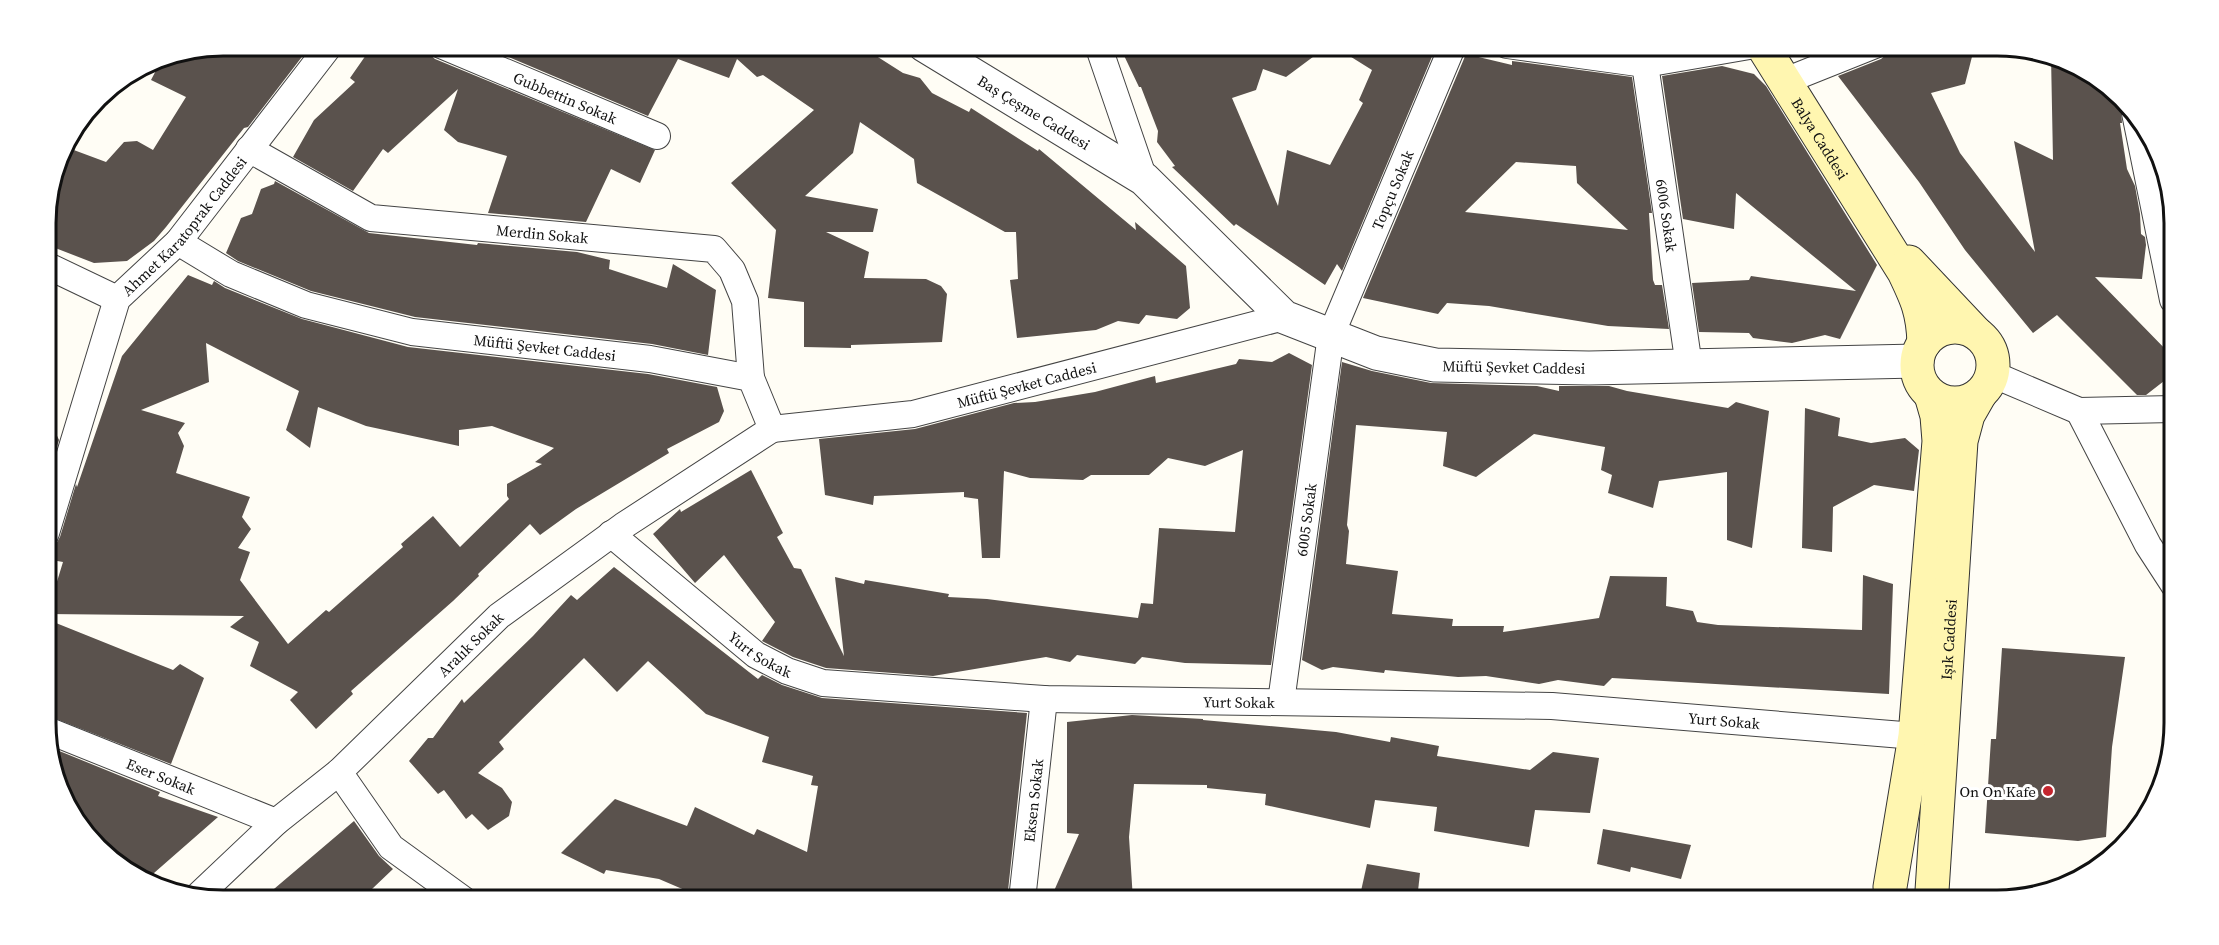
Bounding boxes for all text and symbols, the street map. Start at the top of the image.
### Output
street label: Gubbettin Sokak [510,66,621,129]
street label: Baş Çeşme Caddesi [974,70,1094,154]
street label: Balya Caddesi [1787,93,1854,183]
street label: Topçu Sokak [1366,146,1418,233]
street label: Ahmet Karatoprak Caddesi [117,152,251,300]
street label: 6006 Sokak [1651,178,1683,254]
street label: Merdin Sokak [495,219,590,248]
street label: Müftü Şevket Caddesi [472,329,617,366]
street label: Müftü Şevket Caddesi [1442,355,1586,378]
street label: Müftü Şevket Caddesi [955,356,1098,413]
street label: 6005 Sokak [1290,481,1321,557]
street label: Işık Caddesi [1935,599,1961,681]
street label: Aralık Sokak [433,606,508,681]
street label: Yurt Sokak [724,626,795,683]
street label: Yurt Sokak [1203,691,1276,713]
street label: Yurt Sokak [1687,707,1762,734]
street label: Eser Sokak [123,753,200,799]
street label: Eksen Sokak [1018,757,1048,843]
place label: On On Kafe [1959,781,2036,802]
marker: On On Kafe [2041,784,2055,798]

